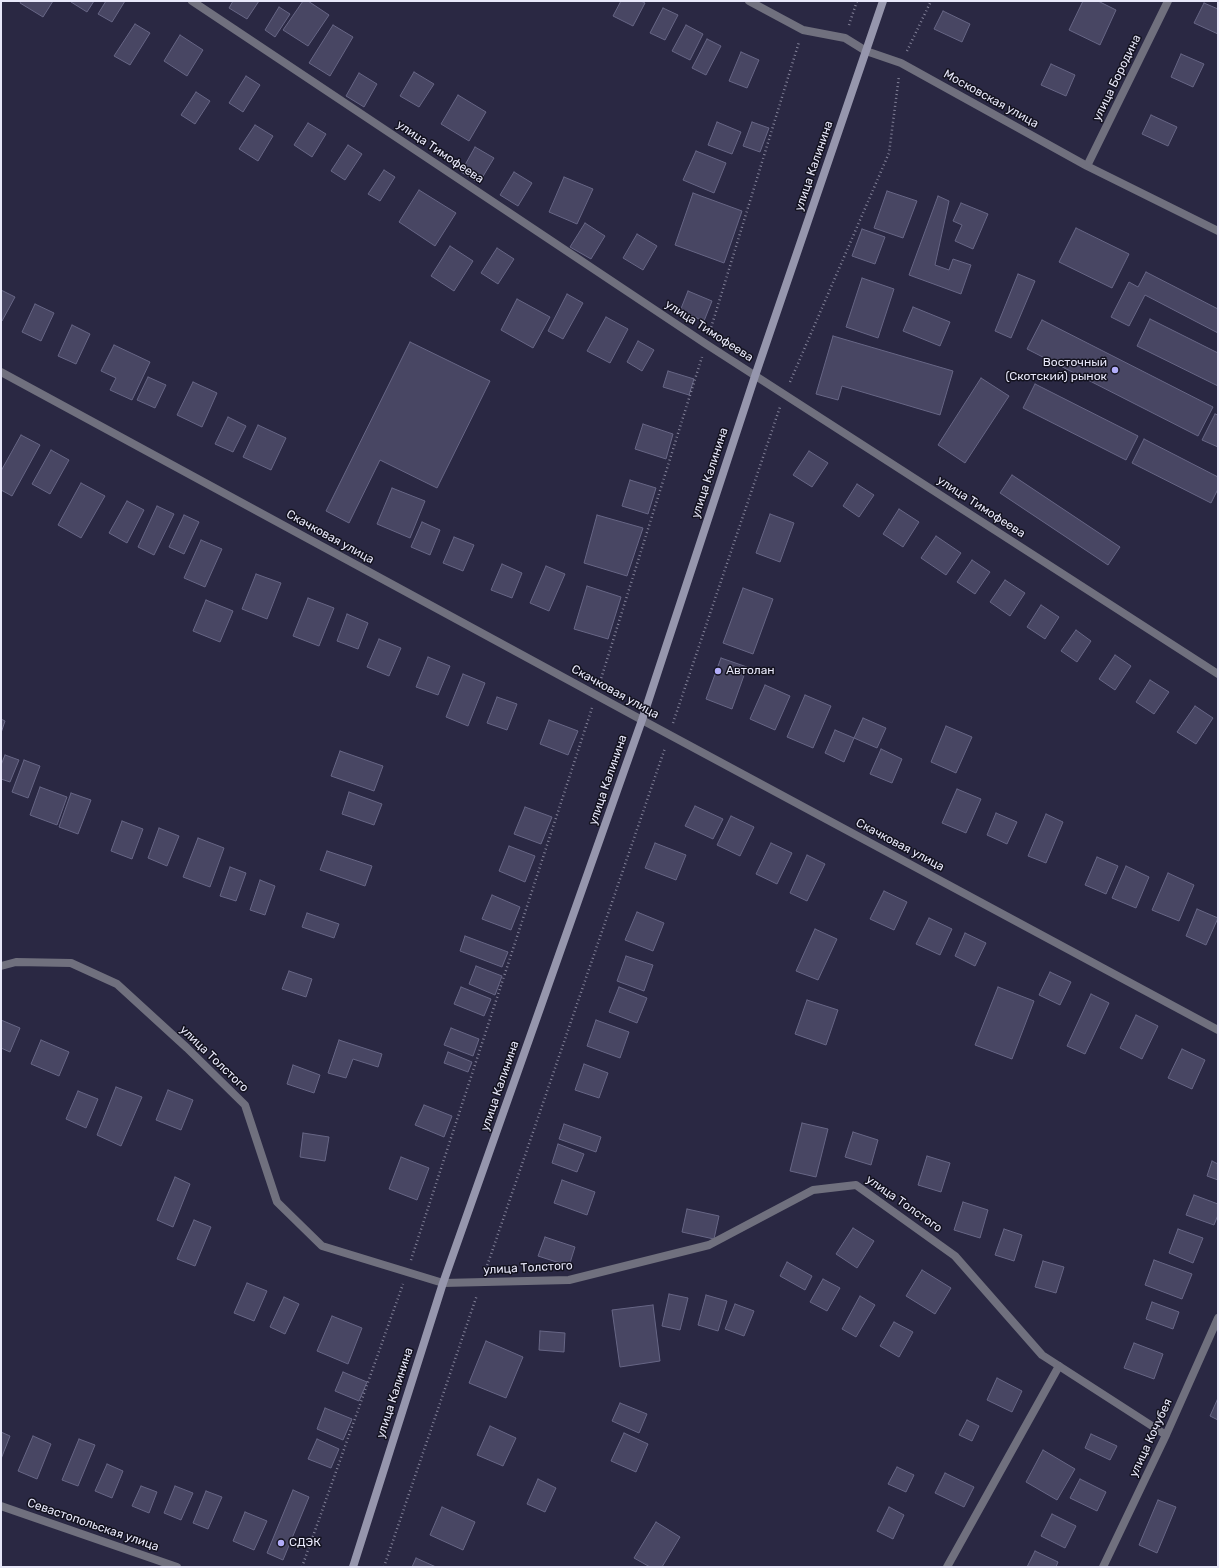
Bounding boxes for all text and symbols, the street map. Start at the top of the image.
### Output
street label: улица Бородина [1090,32,1144,124]
street label: Московская улица [941,67,1041,131]
street label: улица Тимофеева [394,117,486,187]
street label: улица Калинина [792,119,836,213]
street label: улица Тимофеева [662,297,756,365]
place label: Восточный (Скотский) рынок [1006,356,1107,384]
marker: Восточный (Скотский) рынок [1110,365,1120,375]
street label: улица Калинина [689,426,731,520]
street label: улица Тимофеева [934,473,1028,541]
street label: Скачковая улица [284,507,376,567]
street label: Скачковая улица [569,662,661,722]
place label: Автолан [726,664,775,678]
marker: Автолан [713,666,723,676]
street label: улица Калинина [586,733,630,827]
street label: Скачковая улица [853,816,947,874]
street label: улица Толстого [177,1023,251,1095]
street label: улица Калинина [478,1039,522,1133]
street label: улица Толстого [863,1172,945,1236]
street label: улица Толстого [483,1258,573,1278]
street label: улица Калинина [374,1346,416,1440]
street label: улица Кочубея [1126,1396,1176,1480]
street label: Севастопольская улица [25,1496,161,1554]
place label: СДЭК [289,1536,321,1550]
marker: СДЭК [276,1538,286,1548]

